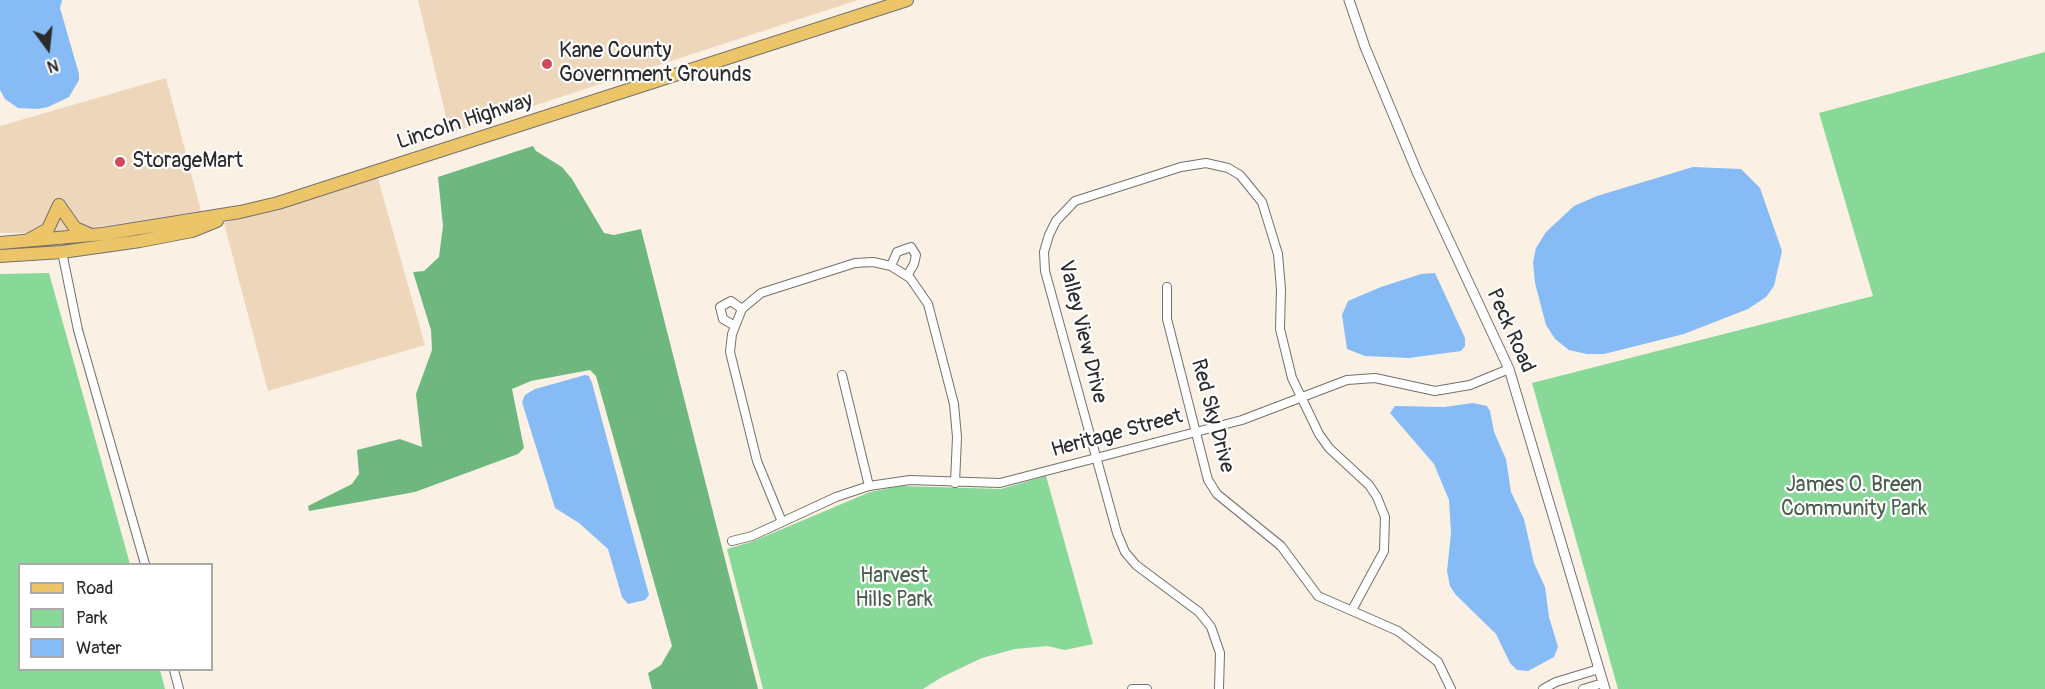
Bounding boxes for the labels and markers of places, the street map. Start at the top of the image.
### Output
place label: Kane County Government Grounds [559,39,751,89]
marker: Kane County Government Grounds [540,57,554,71]
place label: StorageMart [132,149,243,175]
marker: StorageMart [113,155,127,169]

